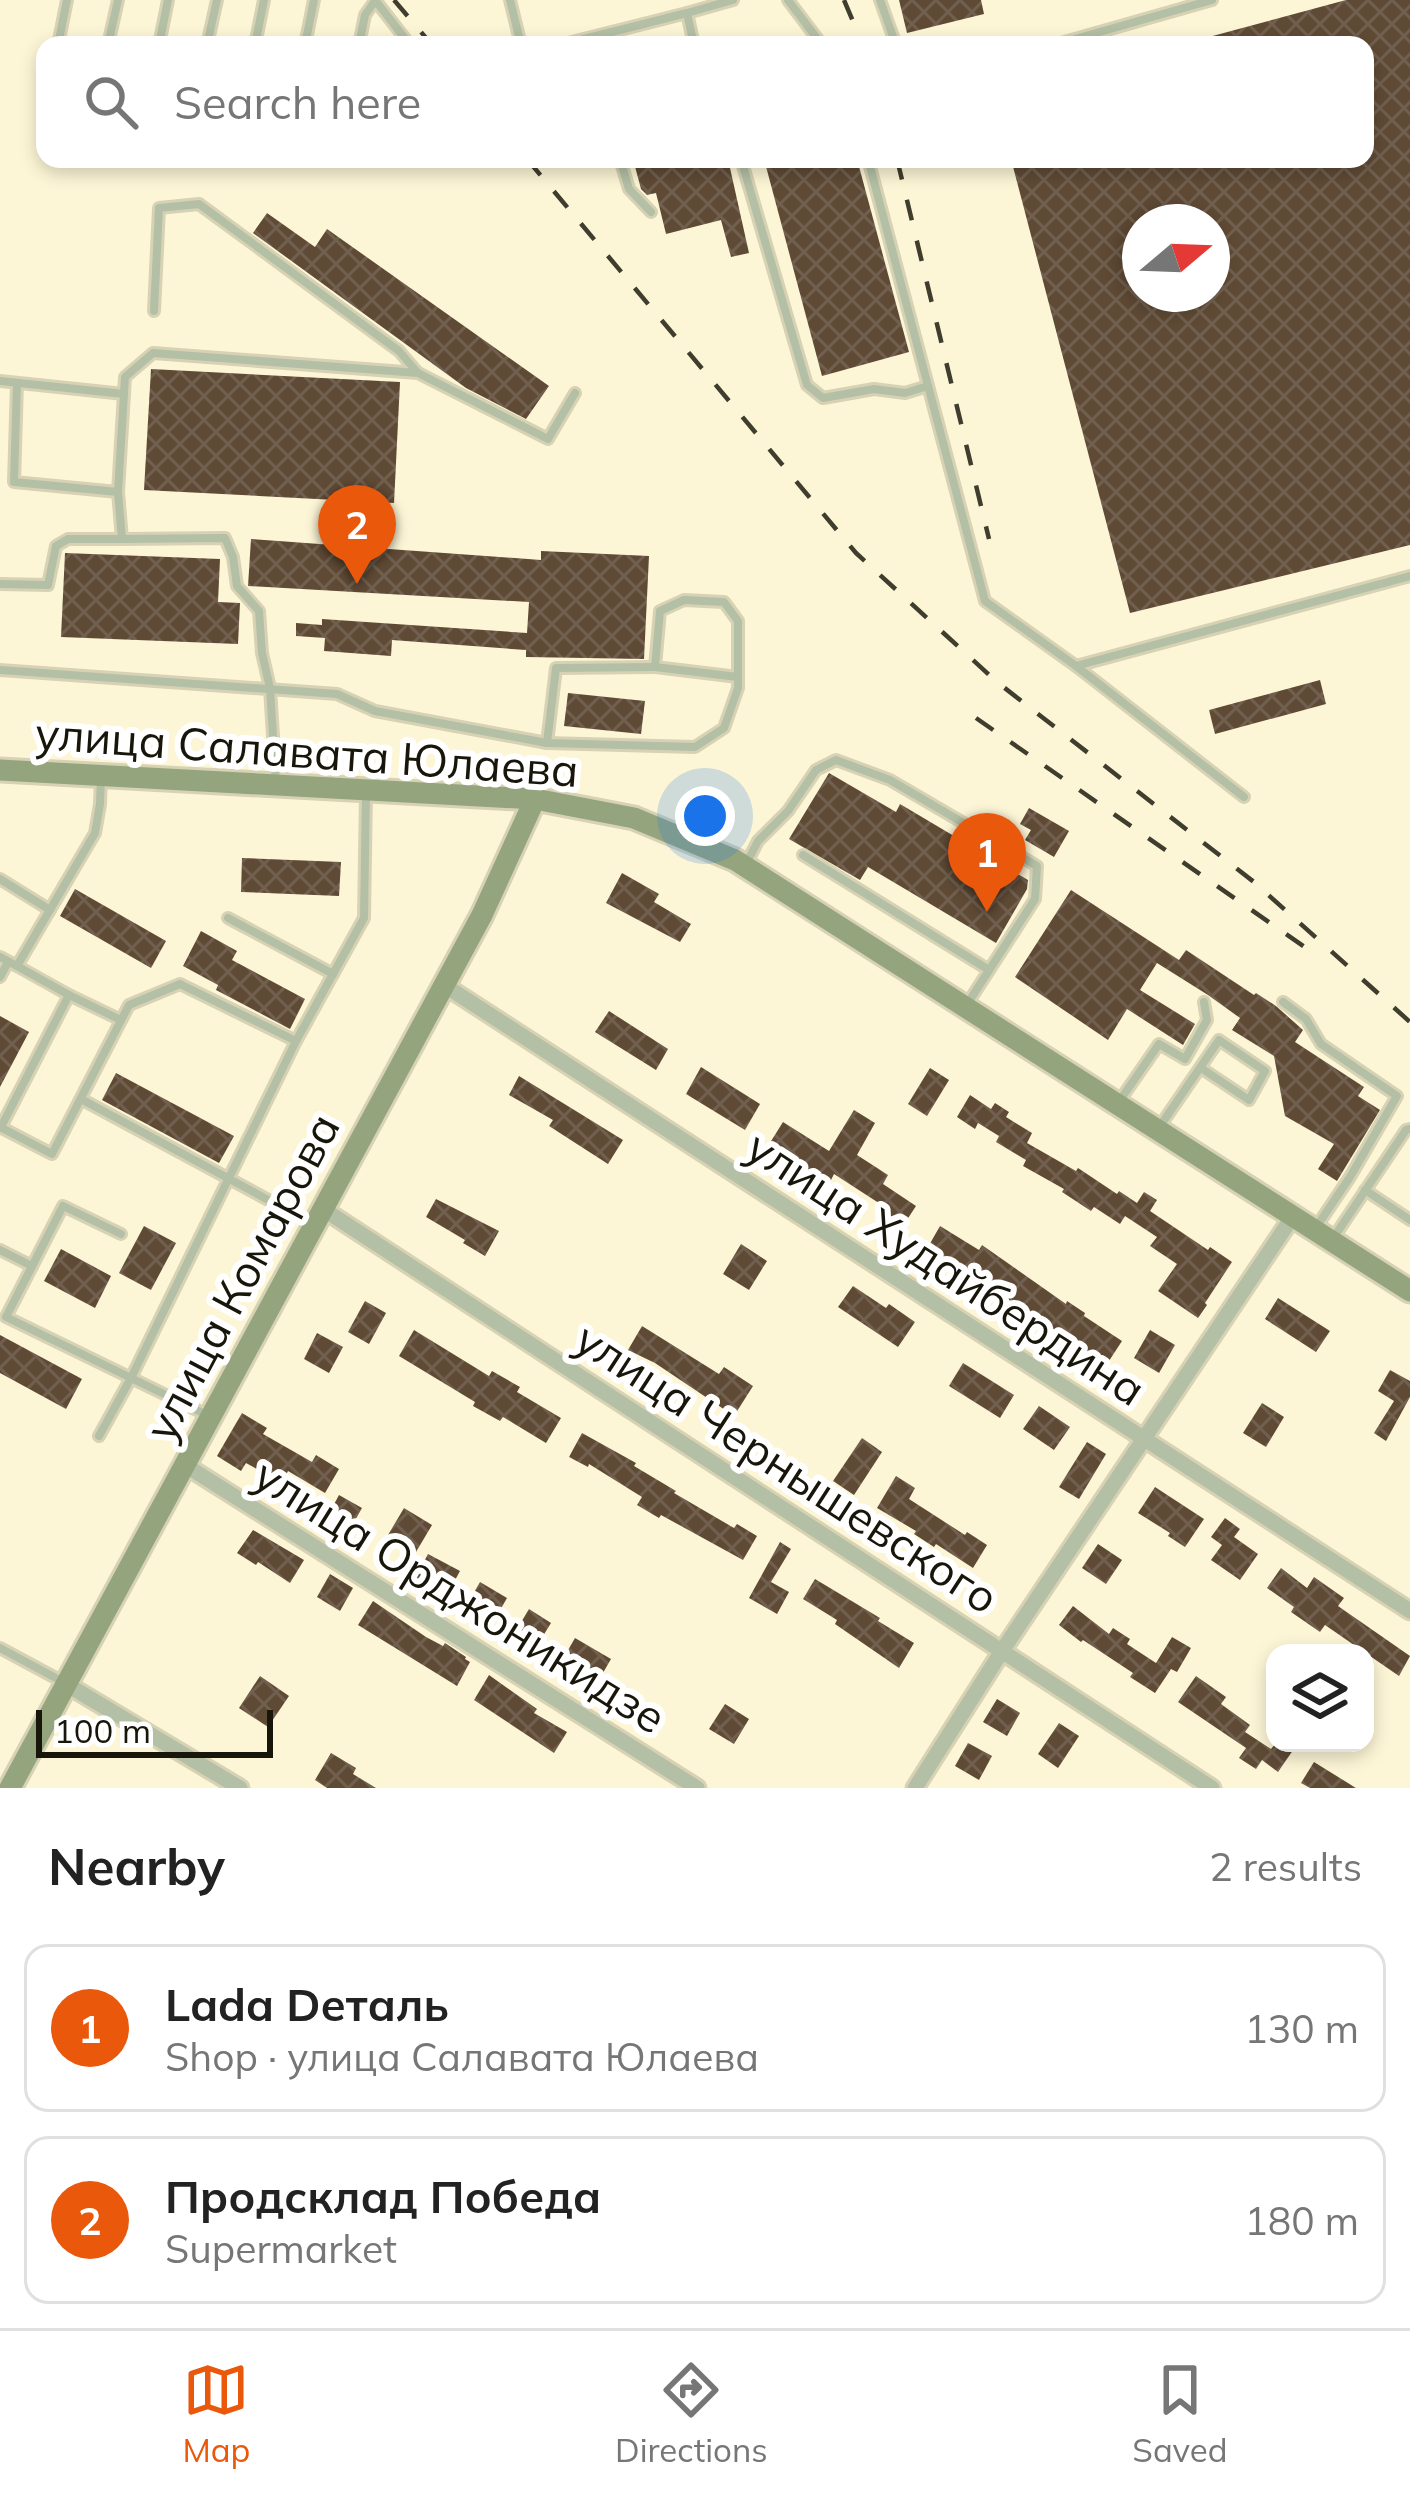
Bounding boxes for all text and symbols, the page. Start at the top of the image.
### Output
search box [36,36,1374,168]
icon: search [78,69,144,135]
text: Search here [174,74,421,130]
north arrow [1122,204,1230,312]
pin: 2 [318,485,396,584]
street label: улица Салавата Юлаева [34,704,581,798]
your location [675,786,735,846]
pin: 1 [948,813,1026,912]
street label: улица Комарова [131,1103,351,1450]
street label: улица Худайбердина [737,1117,1156,1417]
street label: улица Чернышевского [566,1309,1009,1625]
street label: улица Орджоникидзе [244,1446,677,1745]
map controls [1266,1644,1374,1752]
button: layers [1266,1644,1374,1752]
scale bar [36,1704,273,1757]
text: 100 m [54,1710,151,1751]
text: Nearby [48,1834,225,1898]
text: 2 results [1209,1842,1362,1891]
text: Lada Dеталь [165,1976,449,2032]
text: 1 [78,2004,102,2053]
text: 130 m [1244,2004,1359,2053]
text: Shop · улица Салавата Юлаева [165,2032,759,2081]
text: Продсклад Победа [165,2168,601,2224]
text: 2 [78,2196,102,2245]
text: 180 m [1244,2196,1359,2245]
text: Supermarket [165,2224,397,2273]
tab: Map [182,2357,250,2470]
tab: Directions [615,2357,768,2470]
tab: Saved [1132,2357,1228,2470]

